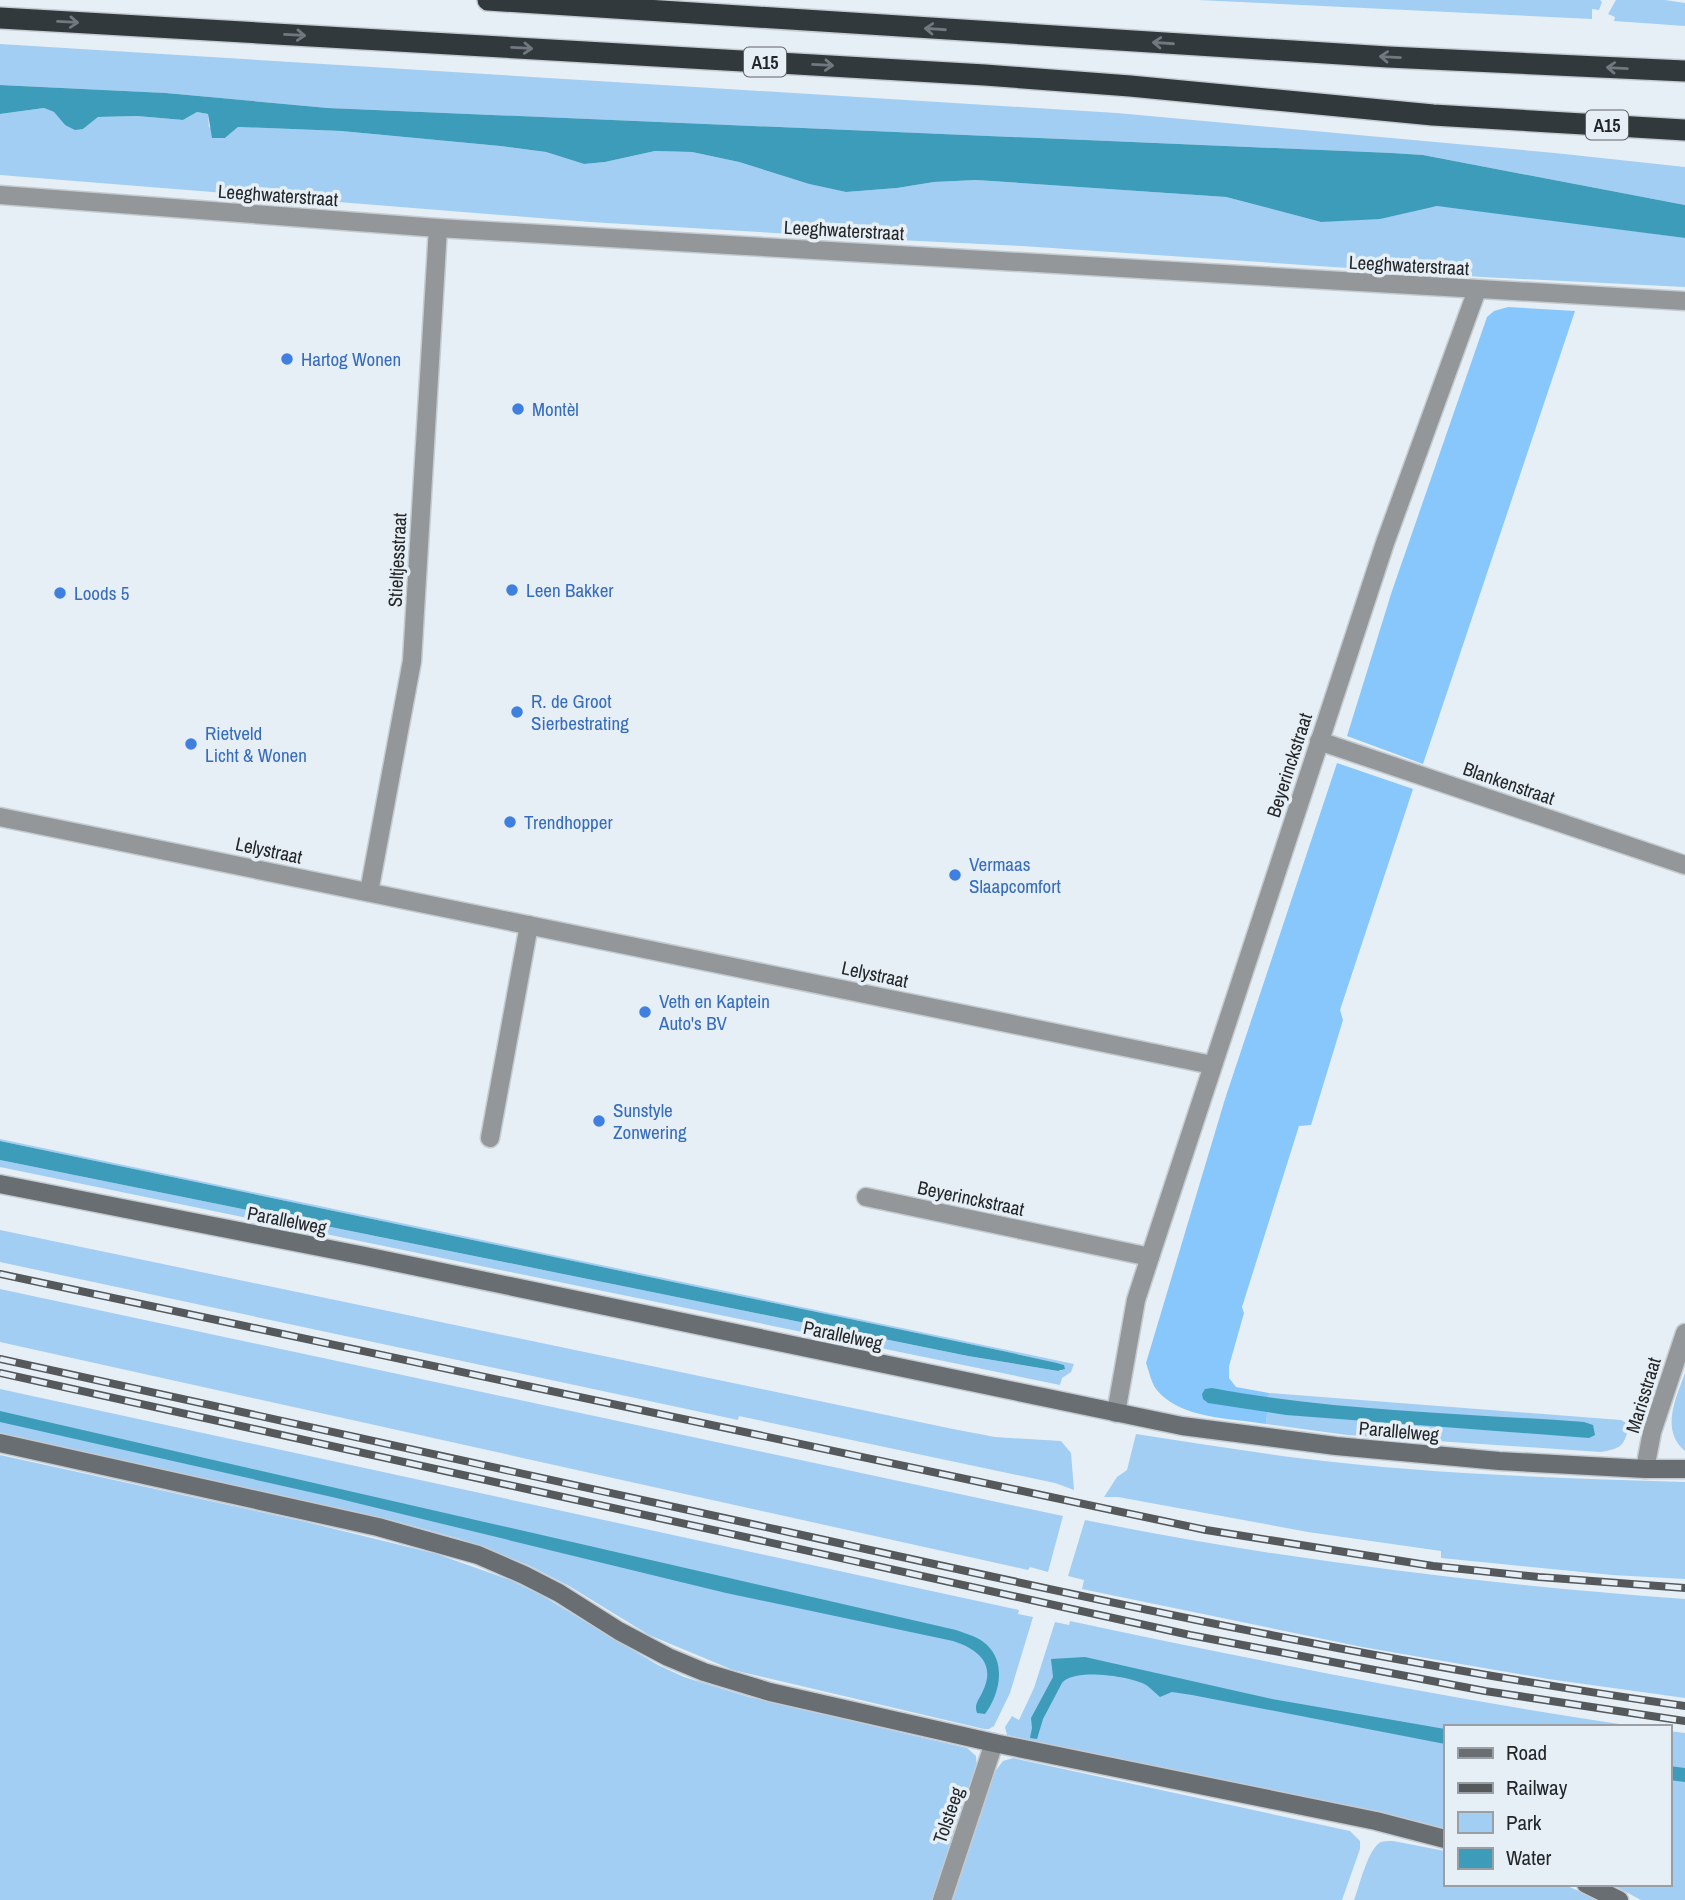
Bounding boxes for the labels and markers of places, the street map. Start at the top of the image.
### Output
place label: Hartog Wonen [301,346,401,372]
marker: Hartog Wonen [279,351,295,367]
place label: Montèl [532,396,579,422]
marker: Montèl [510,401,526,417]
place label: Leen Bakker [526,577,614,603]
place label: Loods 5 [74,580,130,606]
marker: Leen Bakker [504,582,520,598]
marker: Loods 5 [52,585,68,601]
place label: R. de Groot Sierbestrating [531,688,629,736]
marker: R. de Groot Sierbestrating [509,704,525,720]
place label: Rietveld Licht & Wonen [205,720,307,768]
marker: Rietveld Licht & Wonen [183,736,199,752]
place label: Trendhopper [524,809,613,835]
marker: Trendhopper [502,814,518,830]
place label: Vermaas Slaapcomfort [969,851,1061,899]
marker: Vermaas Slaapcomfort [947,867,963,883]
place label: Veth en Kaptein Auto's BV [658,988,770,1036]
marker: Veth en Kaptein Auto's BV [637,1004,653,1020]
place label: Sunstyle Zonwering [613,1097,687,1145]
marker: Sunstyle Zonwering [591,1113,607,1129]

